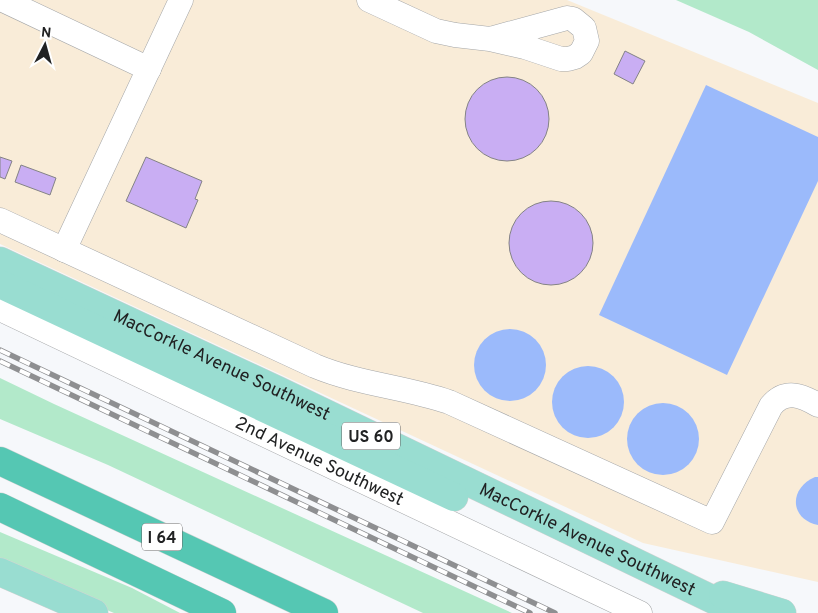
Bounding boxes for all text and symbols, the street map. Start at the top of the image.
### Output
north arrow [20,20,70,70]
text: N [40,25,52,43]
street label: MacCorkle Avenue Southwest [109,305,334,427]
street label: 2nd Avenue Southwest [231,412,407,512]
road number: US 60 [342,422,400,450]
street label: MacCorkle Avenue Southwest [475,479,699,602]
road number: I 64 [142,524,182,550]

